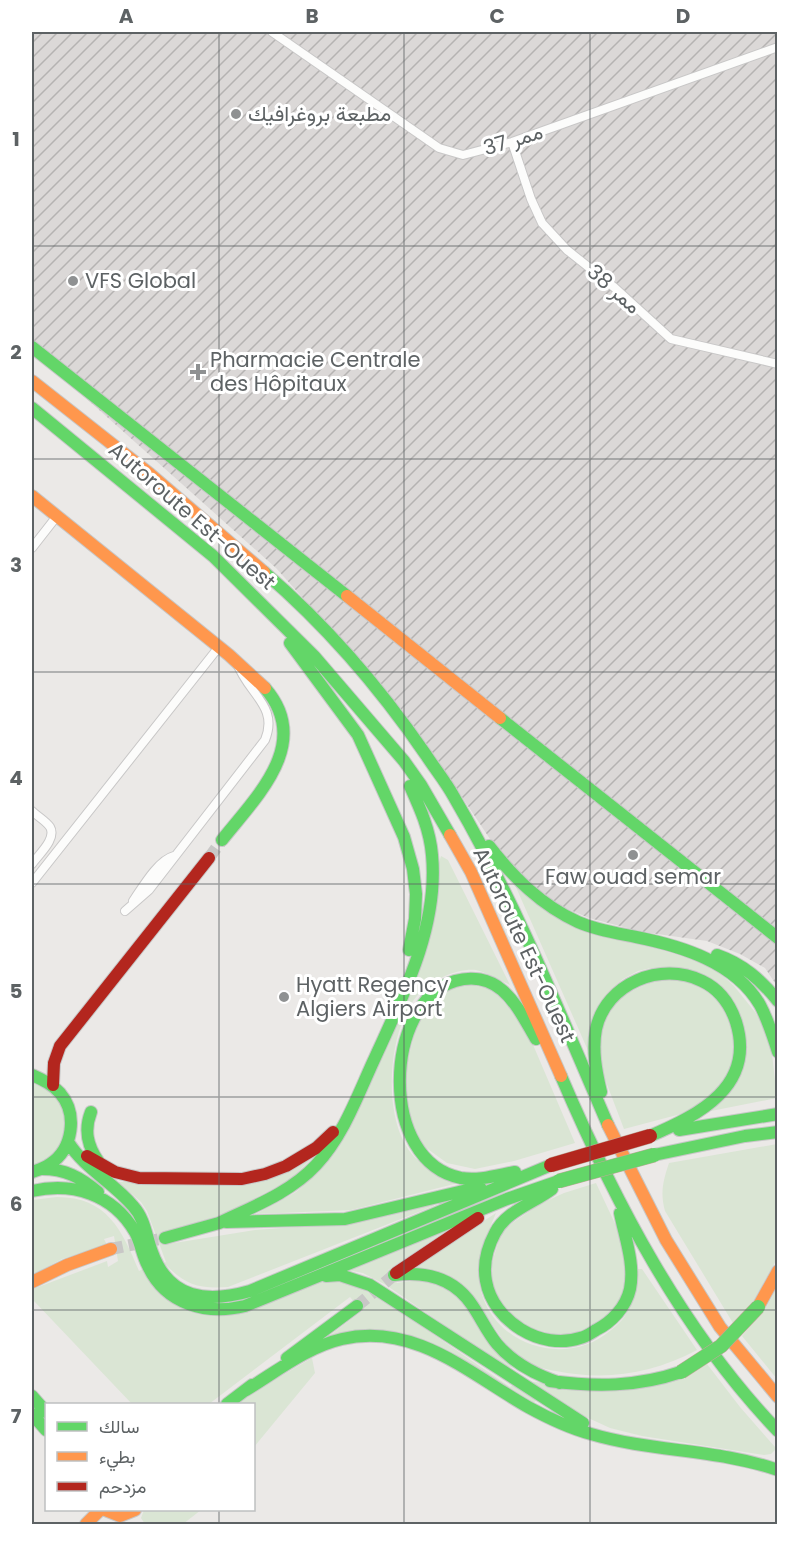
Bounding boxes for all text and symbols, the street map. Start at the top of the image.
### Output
text: A [119,2,134,30]
text: B [305,2,319,30]
text: C [489,2,505,30]
text: D [676,2,690,30]
place label: مطبعة بروغرافيك [248,99,391,128]
marker: مطبعة بروغرافيك [229,107,243,121]
street label: ممر 37 [480,117,546,162]
text: 1 [12,125,20,153]
street label: ممر 38 [581,257,647,320]
place label: VFS Global [85,266,196,295]
marker: VFS Global [66,274,80,288]
text: 2 [10,338,22,366]
place label: Pharmacie Centrale des Hôpitaux [210,345,421,398]
marker: Pharmacie Centrale des Hôpitaux [191,365,205,379]
street label: Autoroute Est-Ouest [103,435,282,596]
text: 3 [10,551,22,579]
text: 4 [9,764,23,792]
street label: Autoroute Est-Ouest [466,843,582,1047]
marker: Faw ouad semar [626,848,640,862]
place label: Faw ouad semar [545,862,721,891]
place label: Hyatt Regency Algiers Airport [296,970,449,1023]
text: 5 [10,977,23,1005]
marker: Hyatt Regency Algiers Airport [277,990,291,1004]
text: 6 [10,1190,22,1218]
text: 7 [11,1402,22,1430]
legend [45,1403,255,1511]
text: سالك [99,1414,139,1439]
text: بطيء [99,1444,135,1472]
text: مزدحم [99,1474,146,1499]

